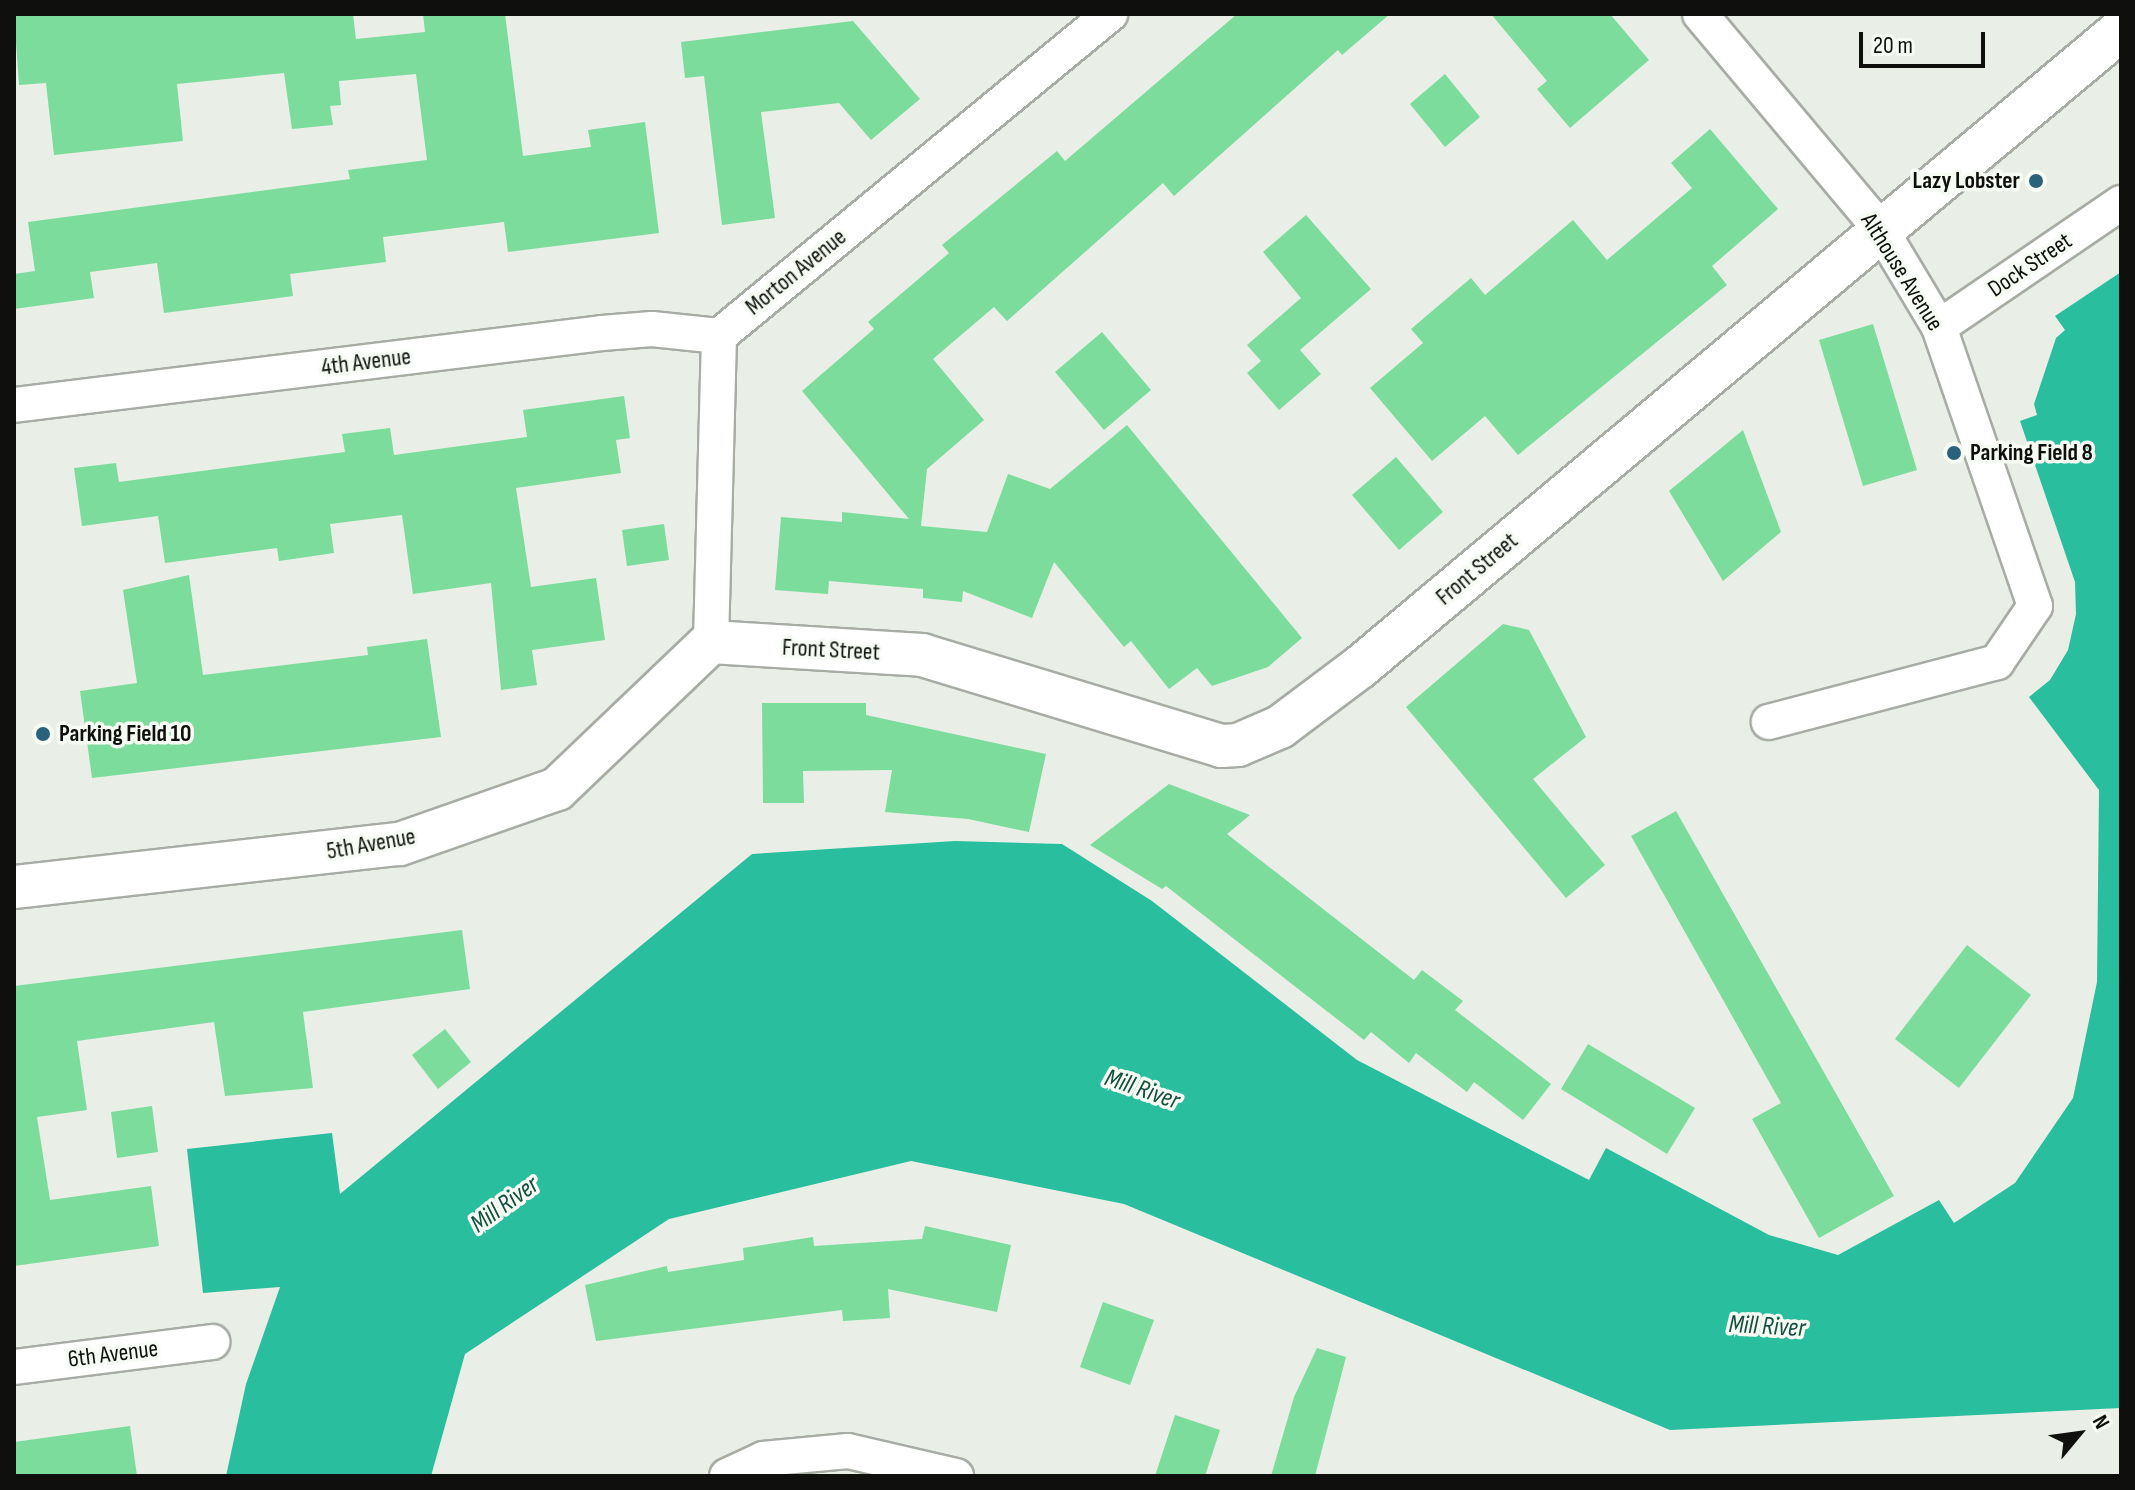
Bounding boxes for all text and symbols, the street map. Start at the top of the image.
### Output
scale bar [1863,16,1989,66]
text: 20 m [1873,31,1913,60]
place label: Lazy Lobster [1913,167,2020,195]
marker: Lazy Lobster [2027,172,2045,190]
street label: Althouse Avenue [1854,208,1950,336]
street label: Morton Avenue [740,223,852,321]
street label: Dock Street [1983,227,2077,303]
street label: 4th Avenue [320,342,412,382]
place label: Parking Field 8 [1970,439,2093,467]
marker: Parking Field 8 [1945,444,1963,462]
street label: Front Street [1430,527,1524,611]
street label: Front Street [781,633,881,667]
place label: Parking Field 10 [59,720,191,748]
marker: Parking Field 10 [34,725,52,743]
street label: 5th Avenue [324,822,418,866]
water label: Mill River [1101,1063,1183,1117]
water label: Mill River [465,1170,545,1240]
water label: Mill River [1728,1309,1806,1345]
street label: 6th Avenue [66,1334,160,1374]
north arrow [2039,1394,2119,1474]
text: N [2086,1410,2115,1434]

